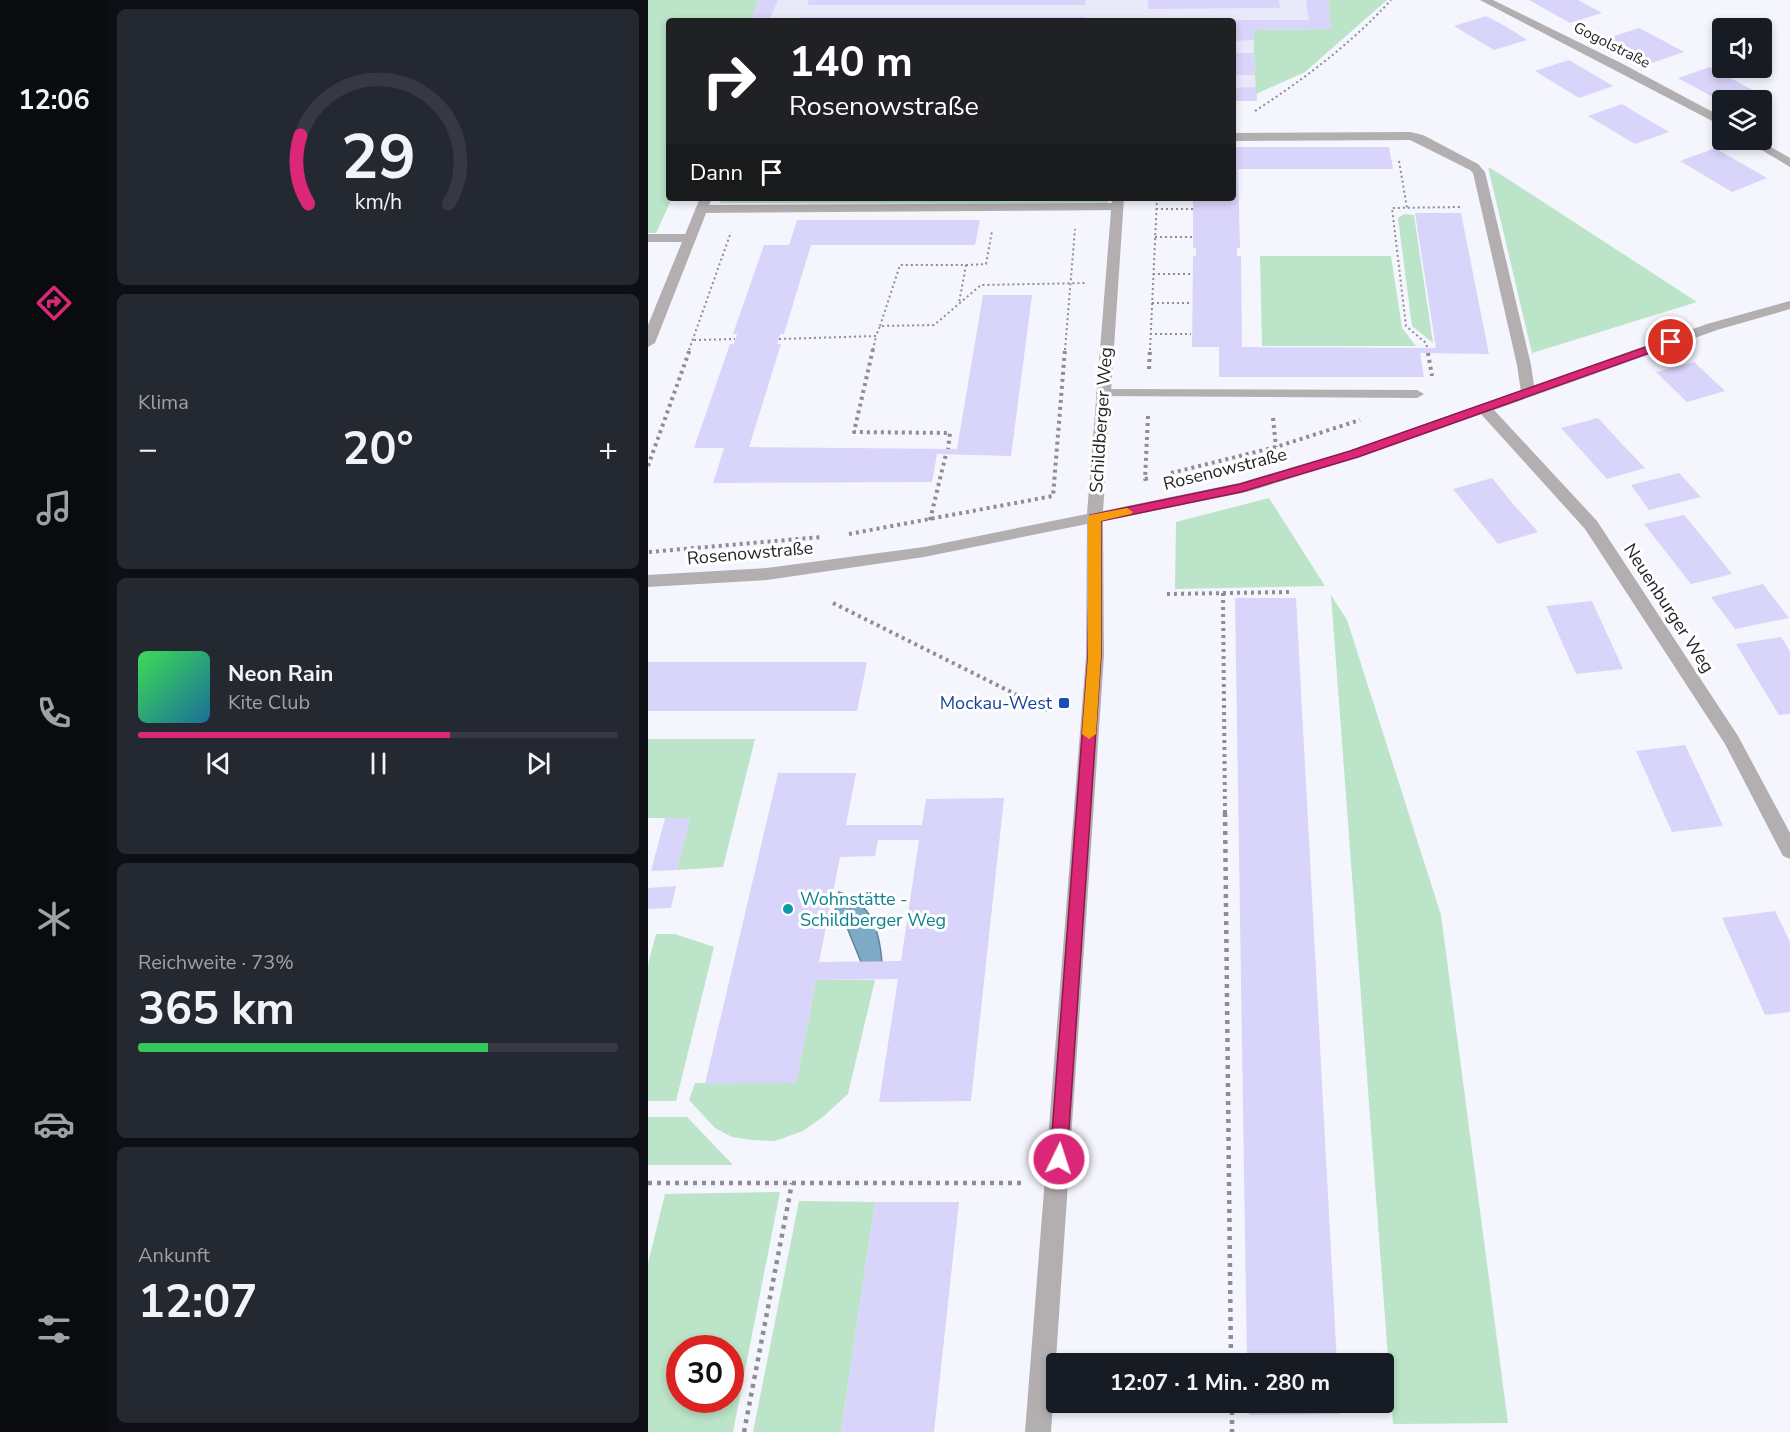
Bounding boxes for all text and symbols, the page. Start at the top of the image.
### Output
street label: Gogolstraße [1570,17,1654,73]
map controls [1712,18,1772,150]
button: sound [1712,18,1772,78]
text: 140 m [789,34,913,91]
icon: right [690,42,768,120]
text: 12:06 [18,82,90,119]
text: Rosenowstraße [789,88,979,125]
button: layers [1712,90,1772,150]
text: 29 [341,115,415,200]
icon: arrive [755,156,788,189]
text: Dann [690,158,743,188]
text: km/h [354,187,402,217]
icon: directions [33,282,75,324]
pin [1645,316,1696,367]
icon: arrive [1654,325,1687,358]
street label: Schildberger Weg [1084,346,1118,494]
text: Klima [138,389,189,416]
text: 20° [342,419,414,480]
text: − [138,427,158,472]
text: + [598,427,618,472]
street label: Rosenowstraße [1161,442,1289,496]
icon: music [33,487,75,529]
street label: Rosenowstraße [686,536,814,570]
street label: Neuenburger Weg [1618,539,1720,677]
text: Neon Rain [228,659,333,689]
text: Kite Club [228,689,310,716]
place label: Mockau-West [940,691,1053,715]
icon: phone [33,692,75,734]
marker: Mockau-West [1057,696,1071,710]
icon: previous [202,747,235,780]
icon: pause [362,747,395,780]
icon: next [522,747,555,780]
place label: Wohnstätte - Schildberger Weg [800,887,946,932]
icon: climate [33,898,75,940]
marker: Wohnstätte - Schildberger Weg [781,902,795,916]
text: Reichweite · 73% [138,949,294,976]
text: 365 km [138,979,295,1040]
icon: car [33,1103,75,1145]
position arrow [1027,1127,1091,1191]
text: Ankunft [138,1242,210,1269]
text: 12:07 [138,1272,257,1333]
icon: filters [33,1308,75,1350]
speed limit sign: 30 [666,1335,744,1413]
text: 12:07 · 1 Min. · 280 m [1110,1368,1330,1398]

